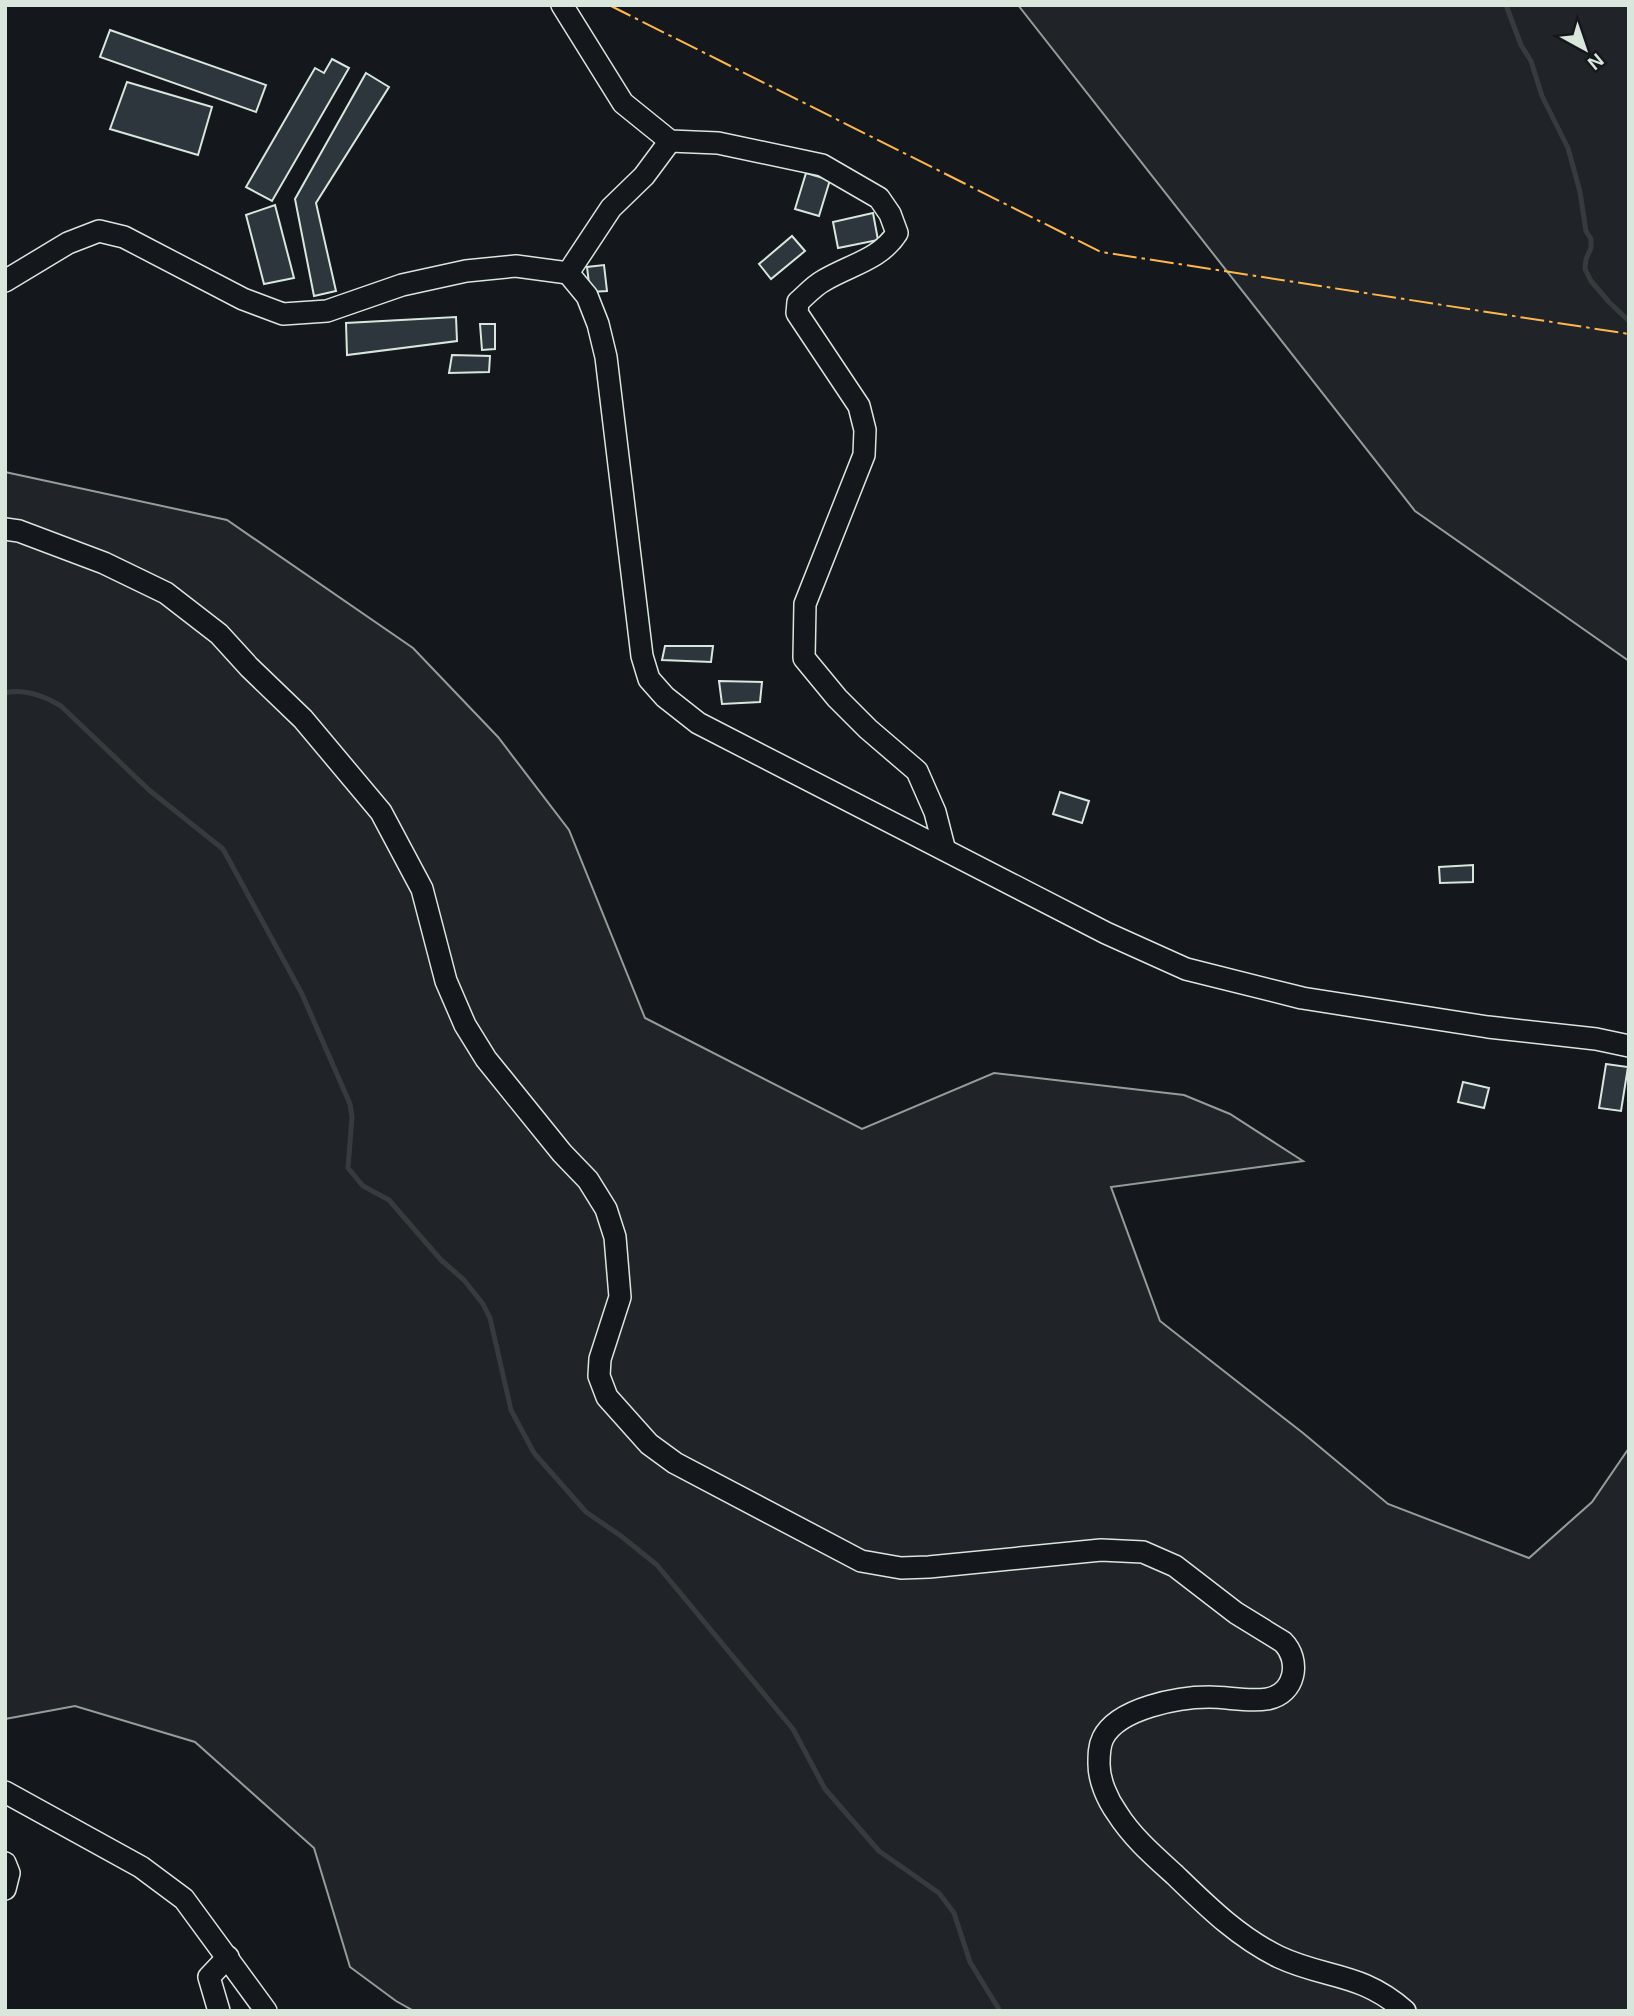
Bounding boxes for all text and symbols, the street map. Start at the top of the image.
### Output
north arrow [1550,14,1620,84]
text: N [1584,49,1608,74]

